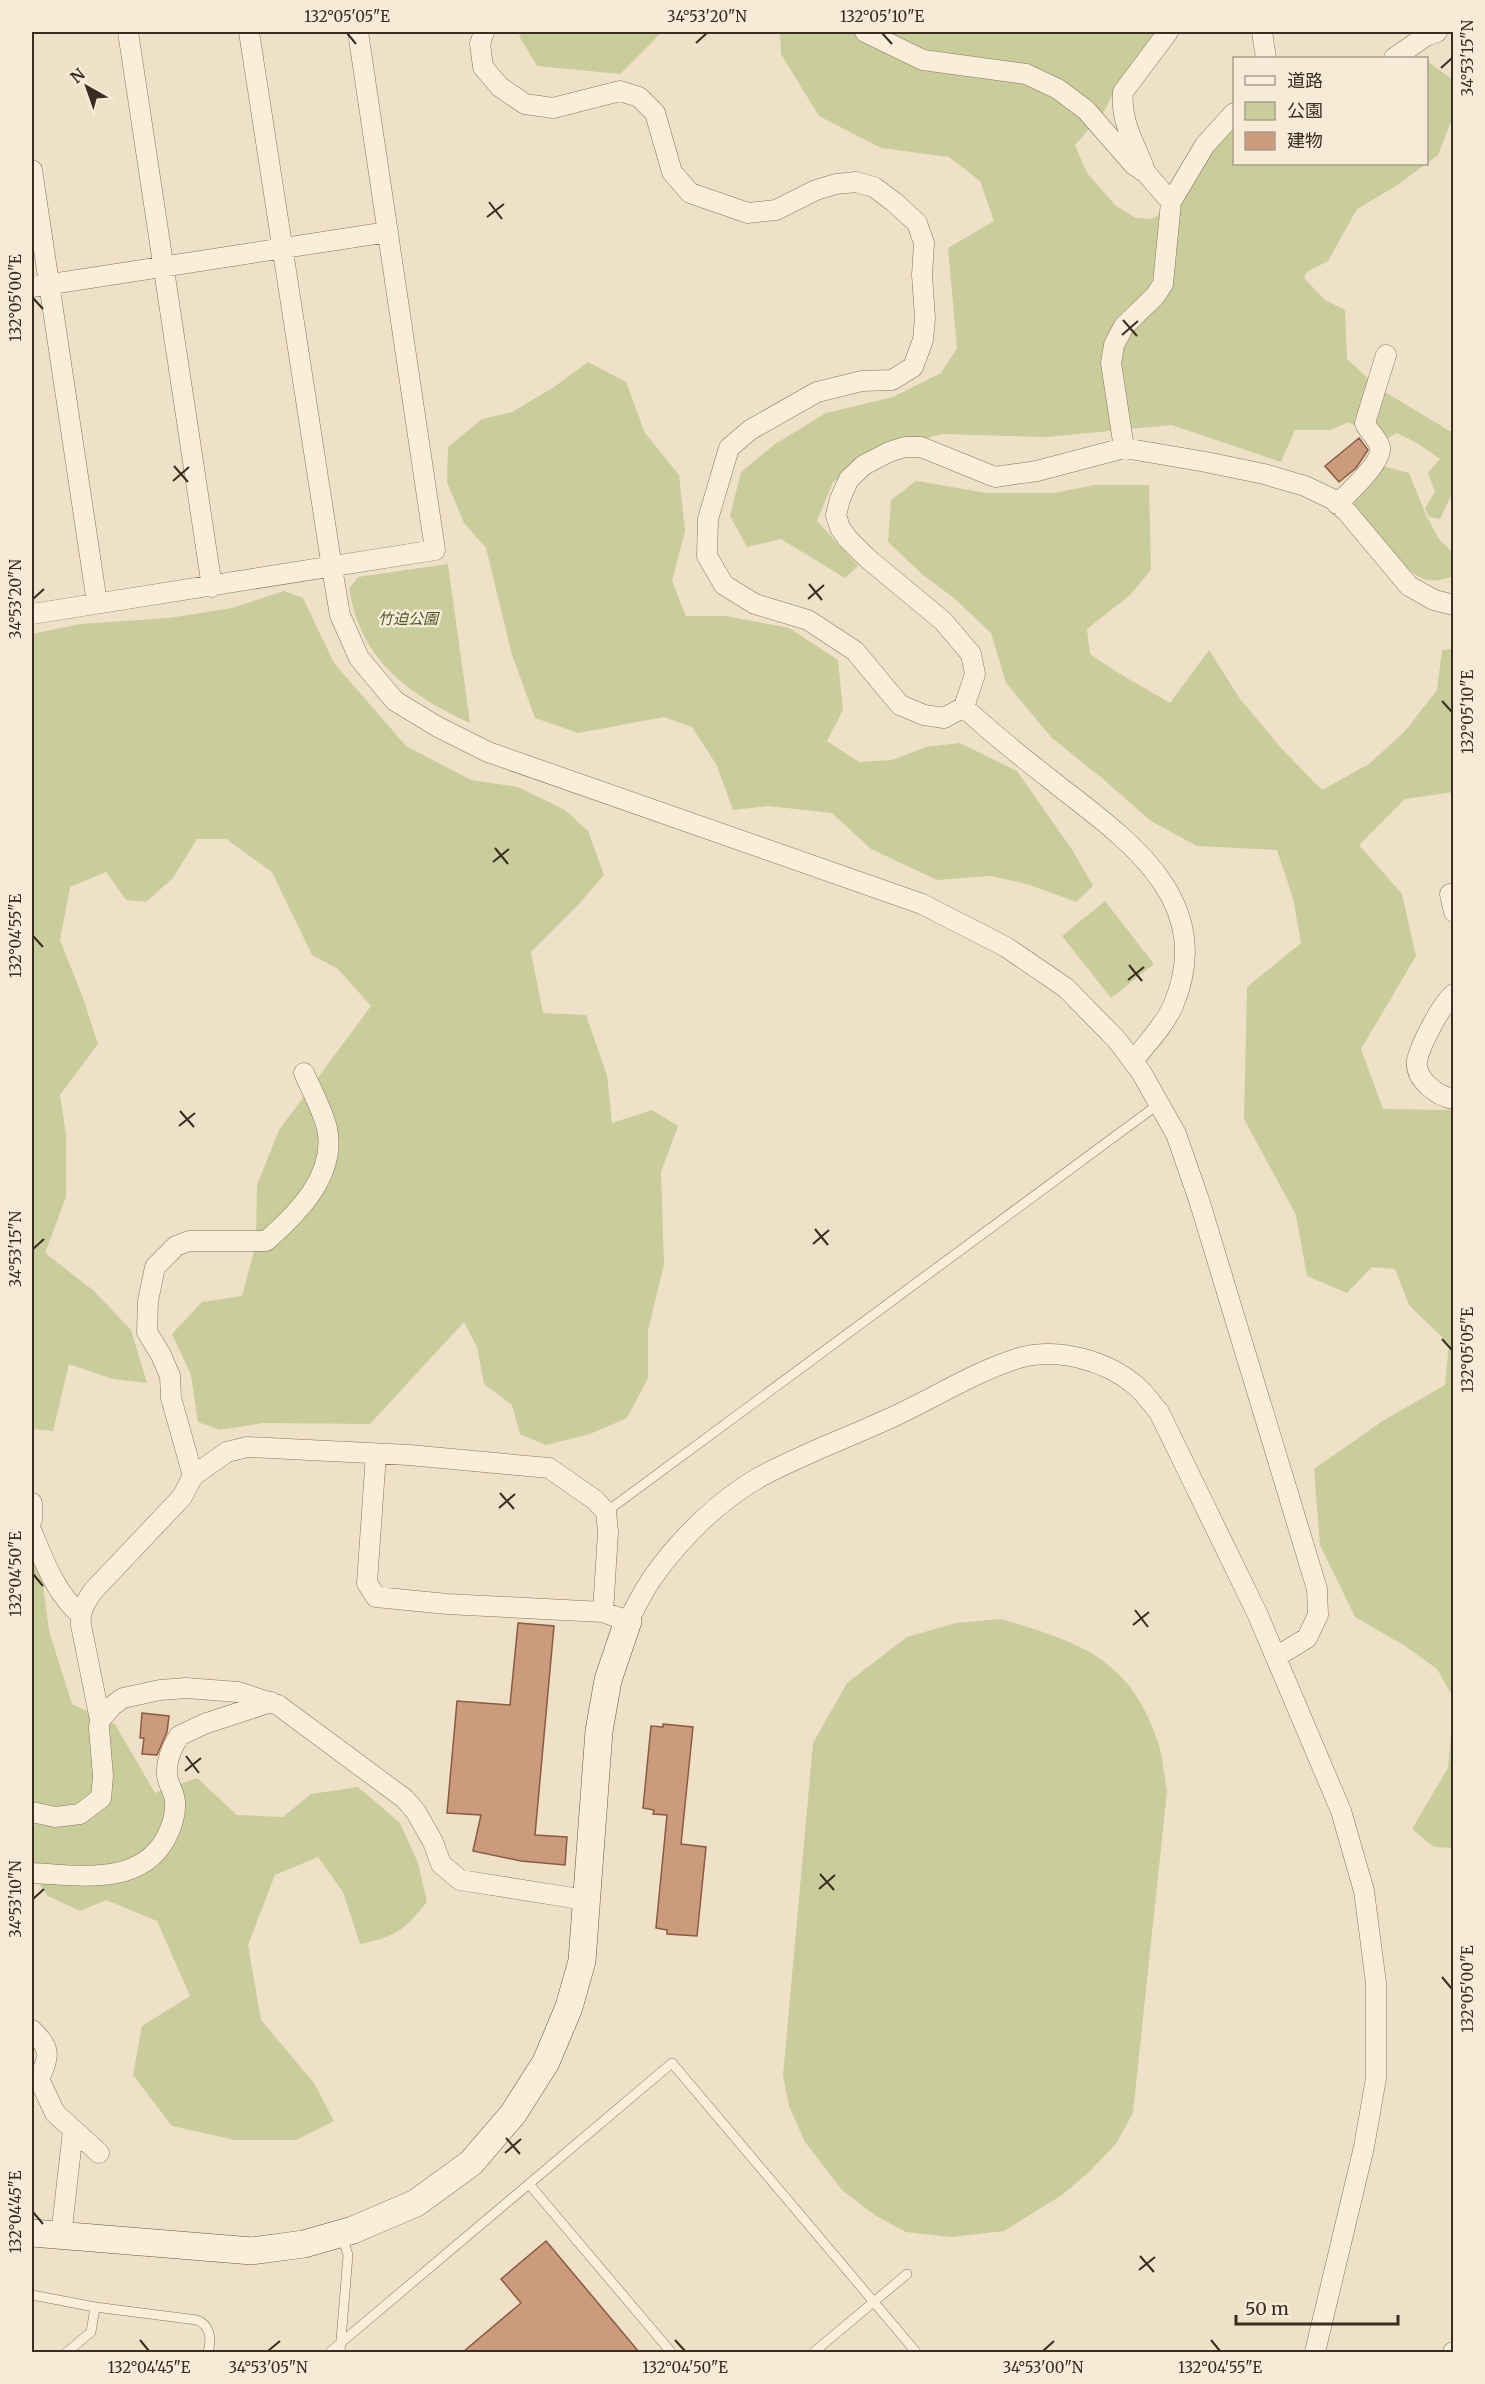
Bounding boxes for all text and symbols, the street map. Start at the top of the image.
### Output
text: 132°05'05"E [304,7,390,26]
text: 34°53'20"N [667,7,747,26]
text: 132°05'10"E [840,7,924,26]
text: 34°53'15"N [1458,19,1477,96]
north arrow [57,57,117,117]
legend [1233,57,1428,165]
text: N [66,64,89,87]
text: 道路 [1287,69,1323,92]
text: 公園 [1287,99,1323,122]
text: 建物 [1287,129,1323,152]
text: 132°05'00"E [6,254,25,342]
text: 34°53'20"N [6,559,25,639]
park label: 竹迫公園 [378,609,440,628]
text: 132°05'10"E [1458,670,1477,754]
text: 132°04'55"E [6,894,25,978]
text: 34°53'15"N [6,1210,25,1287]
text: 132°05'05"E [1458,1307,1477,1393]
text: 132°04'50"E [6,1531,25,1617]
text: 34°53'10"N [6,1860,25,1938]
text: 132°05'00"E [1458,1945,1477,2033]
text: 132°04'45"E [6,2170,25,2253]
scale bar [1236,2288,1398,2326]
text: 50 m [1245,2297,1289,2320]
text: 132°04'45"E [108,2358,191,2377]
text: 34°53'05"N [228,2358,308,2377]
text: 132°04'50"E [642,2358,728,2377]
text: 34°53'00"N [1003,2358,1084,2377]
text: 132°04'55"E [1178,2358,1262,2377]

